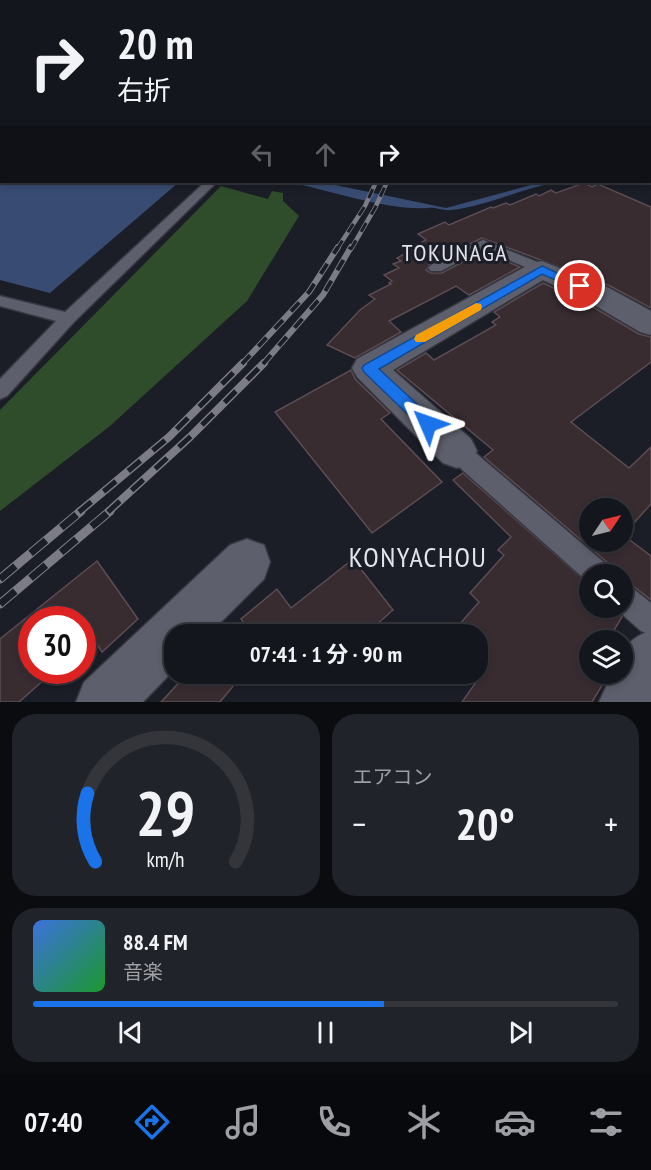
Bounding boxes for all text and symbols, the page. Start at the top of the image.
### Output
text: 20 m [117,16,194,71]
icon: right [18,24,96,102]
text: 右折 [117,73,171,107]
icon: left [246,138,279,171]
icon: ahead [309,138,342,171]
icon: right [372,138,405,171]
district label: TOKUNAGA [402,237,508,268]
pin [554,260,605,311]
icon: arrive [563,269,596,302]
position arrow [396,392,460,456]
north arrow [579,498,633,552]
map controls [579,498,633,684]
district label: KONYACHOU [349,538,487,575]
button: search [579,564,633,618]
speed limit sign: 30 [18,606,96,684]
button: layers [579,630,633,684]
text: 07:41 · 1 分 · 90 m [250,640,402,668]
text: エアコン [353,764,433,790]
text: 29 [136,772,196,853]
text: 20° [456,794,515,852]
text: − [353,802,366,845]
text: + [604,802,618,845]
text: km/h [147,845,185,873]
text: 88.4 FM [123,928,188,956]
text: 音楽 [123,959,163,985]
icon: previous [114,1016,147,1049]
icon: pause [309,1016,342,1049]
icon: next [504,1016,537,1049]
icon: directions [131,1101,173,1143]
icon: music [222,1101,264,1143]
icon: phone [313,1101,355,1143]
icon: climate [403,1101,445,1143]
icon: car [494,1101,536,1143]
icon: filters [585,1101,627,1143]
text: 07:40 [24,1105,83,1139]

